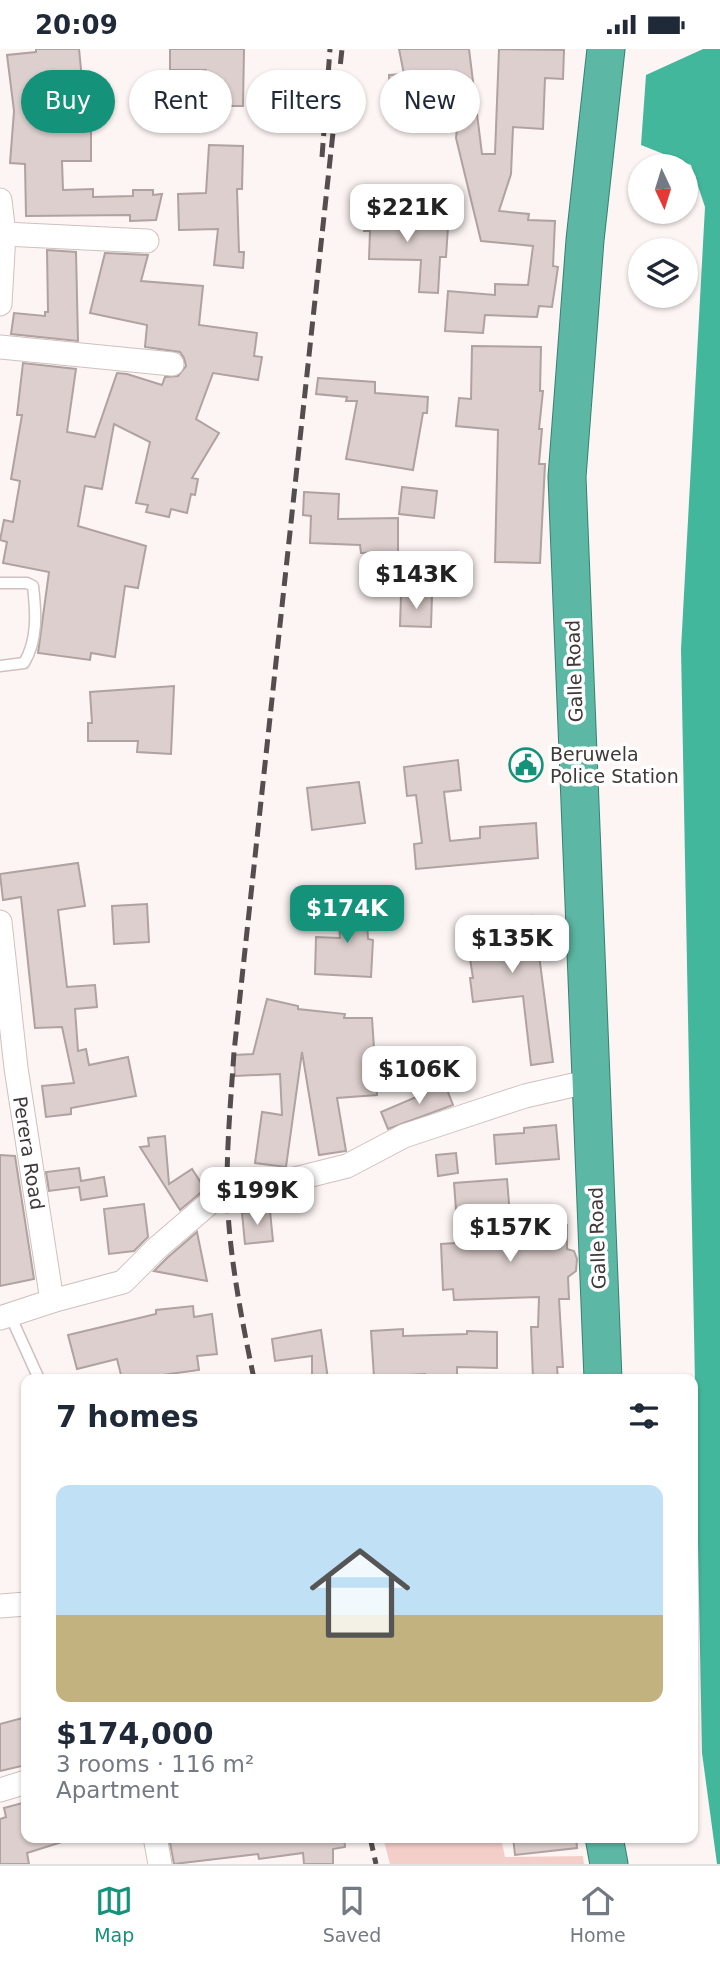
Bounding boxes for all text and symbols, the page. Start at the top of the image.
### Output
text: 20:09 [35,10,118,40]
chip: Buy [21,70,115,133]
chip: Rent [129,70,232,133]
chip: Filters [246,70,366,133]
chip: New [380,70,480,133]
north arrow [628,154,698,224]
map controls [628,154,698,308]
pin: $221K [358,185,456,244]
text: $221K [366,194,448,220]
button: layers [628,238,698,308]
pin: $143K [367,552,465,611]
text: $143K [375,561,457,587]
street label: Galle Road [561,619,587,723]
place label: Beruwela Police Station [550,743,679,787]
public building icon: Beruwela Police Station [507,746,545,784]
pin: $174K [298,885,396,945]
text: $174K [306,895,388,921]
pin: $135K [463,915,561,975]
text: $135K [471,925,553,951]
pin: $106K [370,1047,468,1106]
text: $106K [378,1056,460,1082]
street label: Perera Road [9,1095,49,1211]
pin: $199K [208,1167,306,1227]
text: $199K [216,1177,298,1203]
street label: Galle Road [584,1186,610,1290]
pin: $157K [461,1205,559,1264]
text: $157K [469,1214,551,1240]
icon: filters [625,1397,663,1435]
text: 7 homes [56,1399,199,1434]
icon: home [297,1530,423,1656]
text: $174,000 [56,1716,214,1751]
text: 3 rooms · 116 m² [56,1751,254,1777]
text: Apartment [56,1777,179,1803]
tab: Map [94,1882,134,1946]
tab: Saved [323,1882,381,1946]
tab: Home [570,1882,626,1946]

